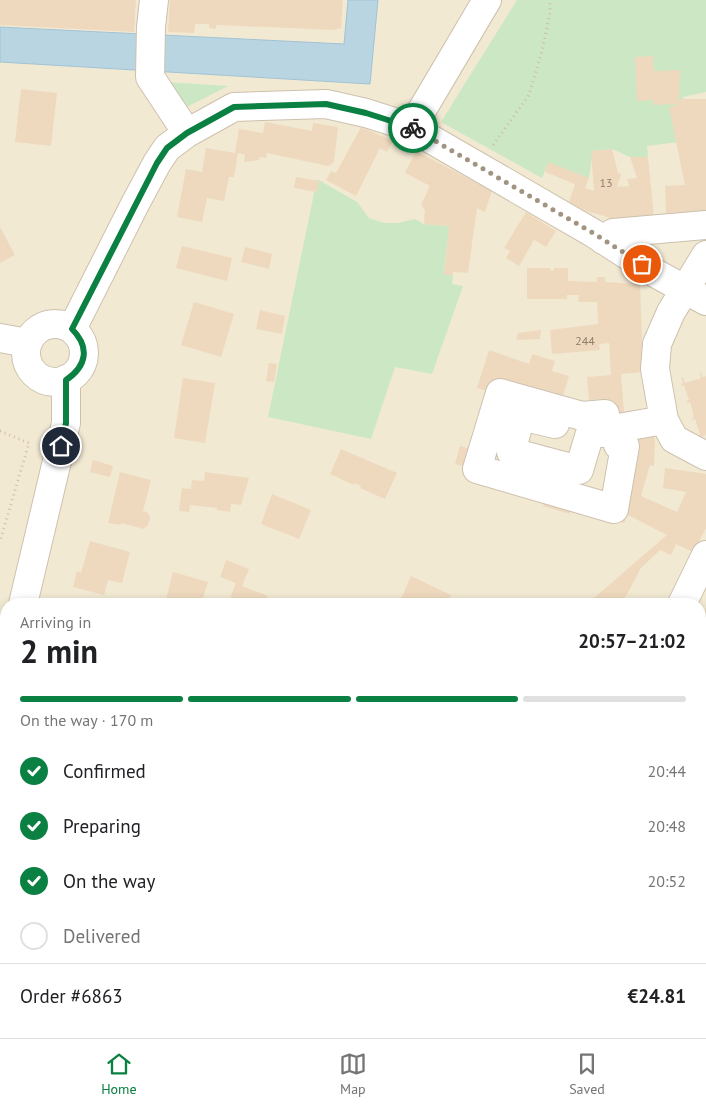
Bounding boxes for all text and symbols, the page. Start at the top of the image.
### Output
courier [388,103,438,153]
icon: bike [399,114,427,142]
house number: 13 [599,175,613,190]
pin [621,243,663,285]
icon: bag [628,250,656,278]
house number: 244 [575,333,595,348]
pin [40,425,82,467]
icon: home [47,432,75,460]
text: Arriving in [20,612,91,632]
text: 20:57–21:02 [578,629,686,653]
text: 2 min [20,630,98,672]
text: On the way · 170 m [20,710,153,730]
icon: check [20,757,48,785]
text: Confirmed [63,759,146,783]
text: 20:44 [648,761,686,781]
icon: check [20,812,48,840]
text: Preparing [63,814,141,838]
text: 20:48 [648,816,686,836]
icon: check [20,867,48,895]
text: On the way [63,869,155,893]
text: 20:52 [648,871,686,891]
text: Delivered [63,924,141,948]
text: Order #6863 [20,984,123,1008]
text: €24.81 [627,984,686,1008]
tab: Home [101,1050,137,1098]
tab: Map [339,1050,367,1098]
tab: Saved [569,1050,605,1098]

